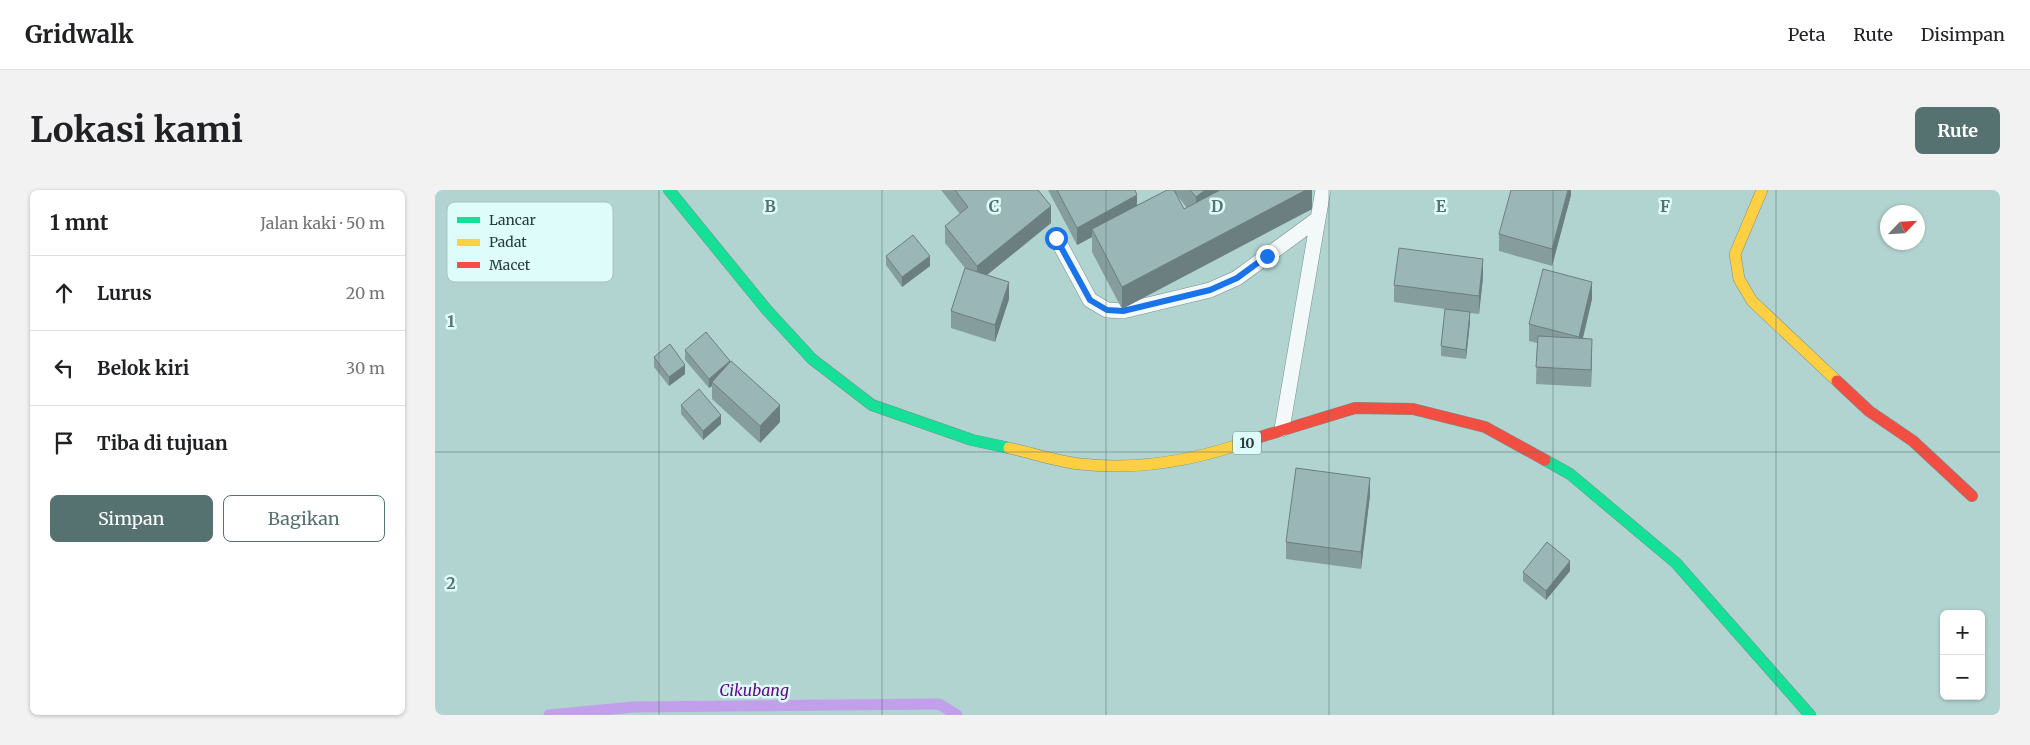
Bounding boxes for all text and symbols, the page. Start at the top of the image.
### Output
text: Gridwalk [25,19,134,50]
text: Peta [1788,23,1825,46]
text: Rute [1853,23,1893,46]
text: Disimpan [1921,23,2005,46]
button: Rute [1915,107,2000,154]
text: Lokasi kami [30,108,243,152]
text: B [764,196,776,216]
text: C [989,196,999,216]
text: D [1211,196,1223,216]
text: E [1436,196,1447,216]
text: F [1660,196,1670,216]
legend [447,202,613,282]
north arrow [1880,205,1925,250]
text: 1 mnt [50,209,108,236]
text: Lancar [489,211,536,229]
text: Jalan kaki · 50 m [260,213,385,233]
route start [1045,227,1068,250]
text: Padat [489,233,527,251]
route end [1256,245,1279,268]
text: Macet [489,256,531,274]
icon: ahead [50,279,78,307]
text: Lurus [97,281,152,305]
text: 20 m [346,283,385,303]
text: 1 [447,311,455,331]
icon: left [50,354,78,382]
text: Belok kiri [97,356,189,380]
text: 30 m [346,358,385,378]
icon: arrive [50,429,78,457]
text: Tiba di tujuan [97,431,228,455]
road number: 10 [1233,432,1261,454]
button: Simpan [50,495,213,542]
button: Bagikan [223,495,385,542]
text: 2 [446,573,456,593]
map controls [1940,610,1985,700]
button: + [1940,610,1985,655]
button: − [1940,655,1985,700]
water label: Cikubang [719,680,789,700]

